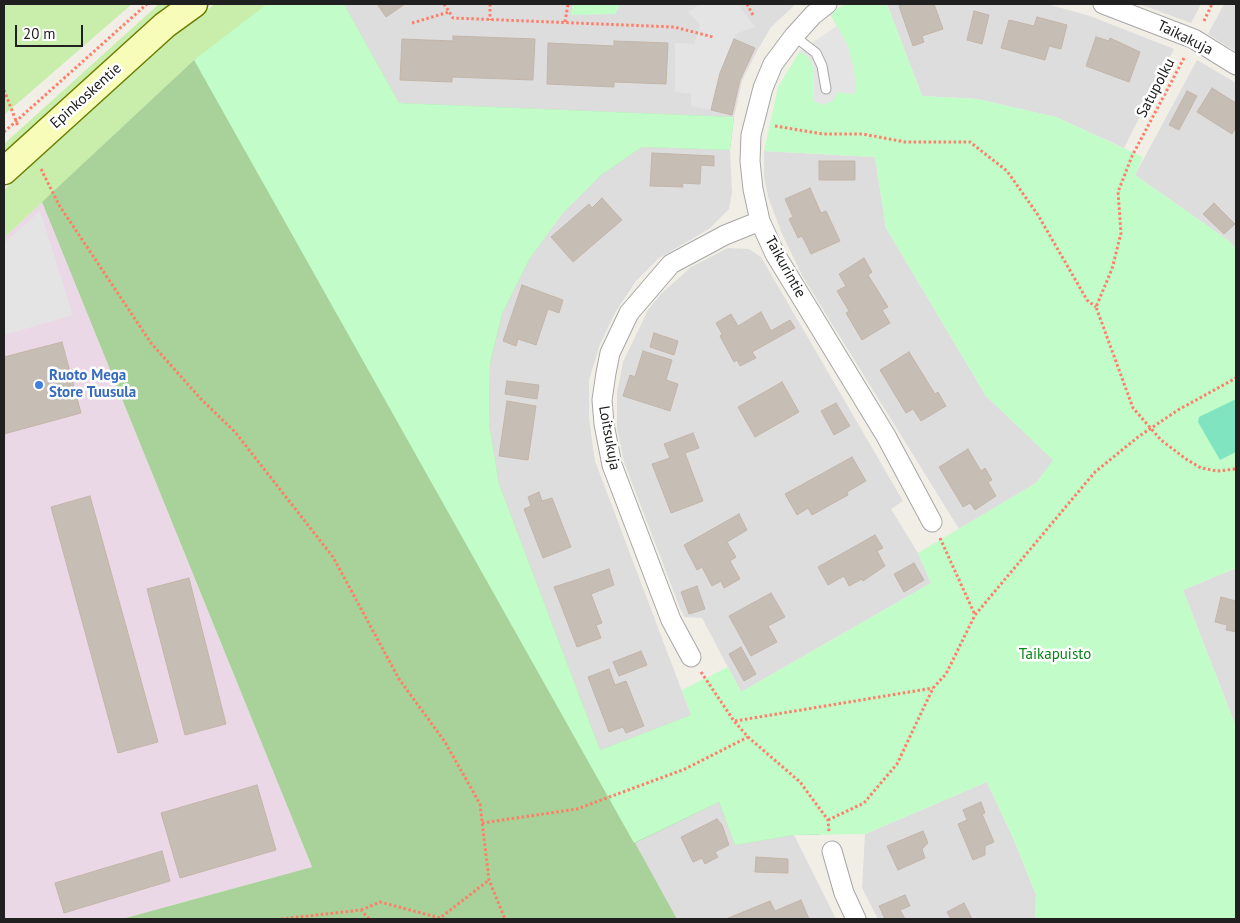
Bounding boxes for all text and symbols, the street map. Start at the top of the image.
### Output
scale bar [18,15,85,47]
street label: Taikakuja [1154,17,1216,59]
text: 20 m [23,24,56,43]
street label: Satupolku [1133,55,1179,121]
street label: Epinkoskentie [47,59,125,133]
street label: Taikurintie [761,233,809,301]
place label: Ruoto Mega Store Tuusula [49,367,136,402]
marker: Ruoto Mega Store Tuusula [33,379,45,391]
street label: Loitsukuja [594,404,624,472]
park label: Taikapuisto [1019,646,1091,664]

